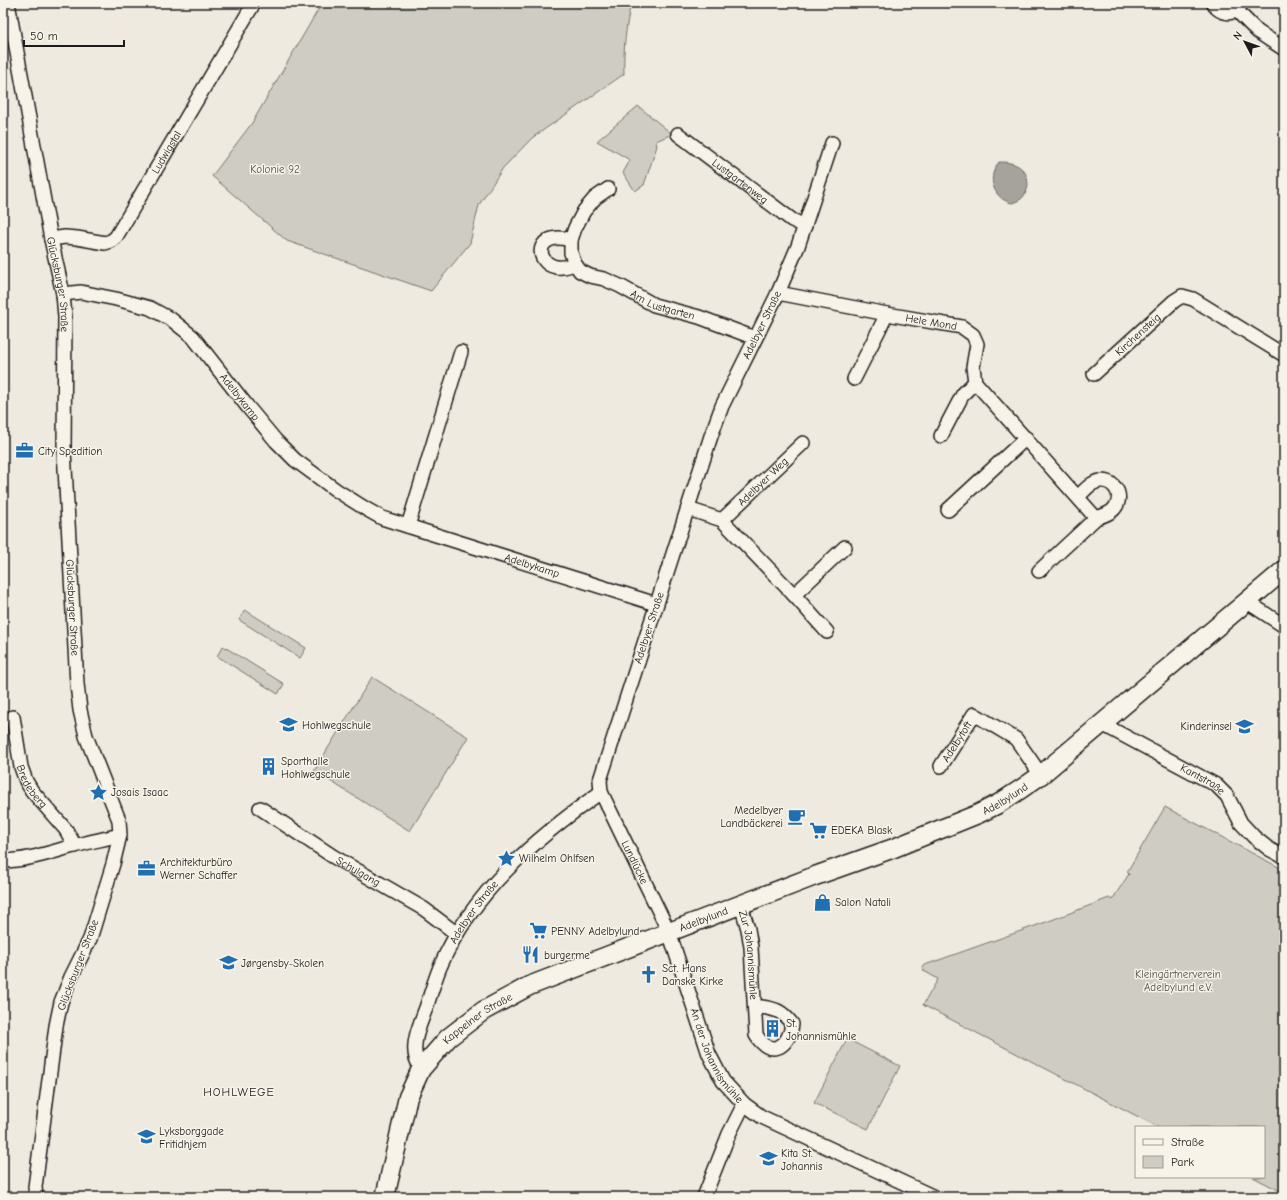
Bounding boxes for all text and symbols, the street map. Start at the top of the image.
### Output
scale bar [24,22,124,48]
north arrow [1225,22,1265,62]
text: 50 m [30,29,58,43]
text: N [1231,29,1245,43]
street label: Ludwigstal [149,128,184,176]
street label: Lustgartenweg [710,156,771,206]
park label: Kolonie 92 [250,163,300,176]
street label: Glücksburger Straße [44,236,72,333]
street label: Am Lustgarten [628,287,696,322]
street label: Adelbyer Straße [740,288,784,361]
street label: Kirchensteig [1112,310,1163,358]
street label: Hele Mond [905,311,958,333]
street label: Adelbykamp [217,370,263,423]
office icon: City Spedition [15,441,35,461]
place label: City Spedition [38,445,102,458]
street label: Adelbyer Weg [735,454,790,508]
street label: Adelbykamp [503,550,561,580]
street label: Glücksburger Straße [64,559,82,657]
street label: Adelbyer Straße [631,590,667,665]
school or university icon: Hohlwegschule [279,715,299,735]
school or university icon: Kinderinsel [1235,716,1255,736]
street label: Adelbytoft [939,718,975,764]
place label: Hohlwegschule [302,719,372,732]
place label: Kinderinsel [1181,720,1232,733]
place label: Sporthalle Hohlwegschule [281,755,351,781]
building icon: Sporthalle Hohlwegschule [258,757,278,777]
street label: Kantstraße [1178,761,1229,798]
street label: Bredeberg [14,763,50,811]
street label: Adelbylund [980,780,1030,817]
place icon: Josais Isaac [88,782,108,802]
place label: Josais Isaac [111,786,169,799]
place label: Medelbyer Landbäckerei [720,804,784,830]
cafe icon: Medelbyer Landbäckerei [786,806,806,826]
supermarket icon: EDEKA Blask [808,820,828,840]
place label: EDEKA Blask [831,824,893,837]
street label: Lundlücke [619,838,651,886]
place icon: Wilhelm Ohlfsen [496,848,516,868]
place label: Wilhelm Ohlfsen [519,852,595,865]
street label: Schulgang [334,853,383,889]
place label: Architekturbüro Werner Schaffer [160,856,238,882]
office icon: Architekturbüro Werner Schaffer [137,858,157,878]
street label: Adelbyer Straße [446,877,501,946]
shop icon: Salon Natali [812,892,832,912]
place label: Salon Natali [835,896,891,909]
street label: Adelbylund [677,904,730,934]
street label: Zur Johannismühle [736,909,761,1001]
street label: Glücksburger Straße [55,917,102,1012]
supermarket icon: PENNY Adelbylund [528,921,548,941]
place label: PENNY Adelbylund [551,925,639,938]
restaurant icon: burgerme [521,945,541,965]
place label: burgerme [544,949,590,962]
school or university icon: Jørgensby-Skolen [218,953,238,973]
place label: Jørgensby-Skolen [241,957,324,970]
place label: Sct. Hans Danske Kirke [662,962,724,988]
church icon: Sct. Hans Danske Kirke [639,964,659,984]
park label: Kleingärtnerverein Adelbylund e.V. [1135,968,1221,994]
street label: Kappelner Straße [440,990,515,1046]
street label: An der Johannismühle [688,1006,747,1106]
place label: St. Johannismühle [786,1017,857,1043]
building icon: St. Johannismühle [763,1019,783,1039]
district label: HOHLWEGE [203,1085,275,1099]
place label: Lyksborggade Fritidhjem [159,1125,224,1151]
legend [1135,1126,1265,1178]
school or university icon: Lyksborggade Fritidhjem [136,1127,156,1147]
text: Straße [1171,1135,1204,1149]
place label: Kita St. Johannis [781,1147,823,1173]
school or university icon: Kita St. Johannis [758,1149,778,1169]
text: Park [1171,1155,1194,1169]

